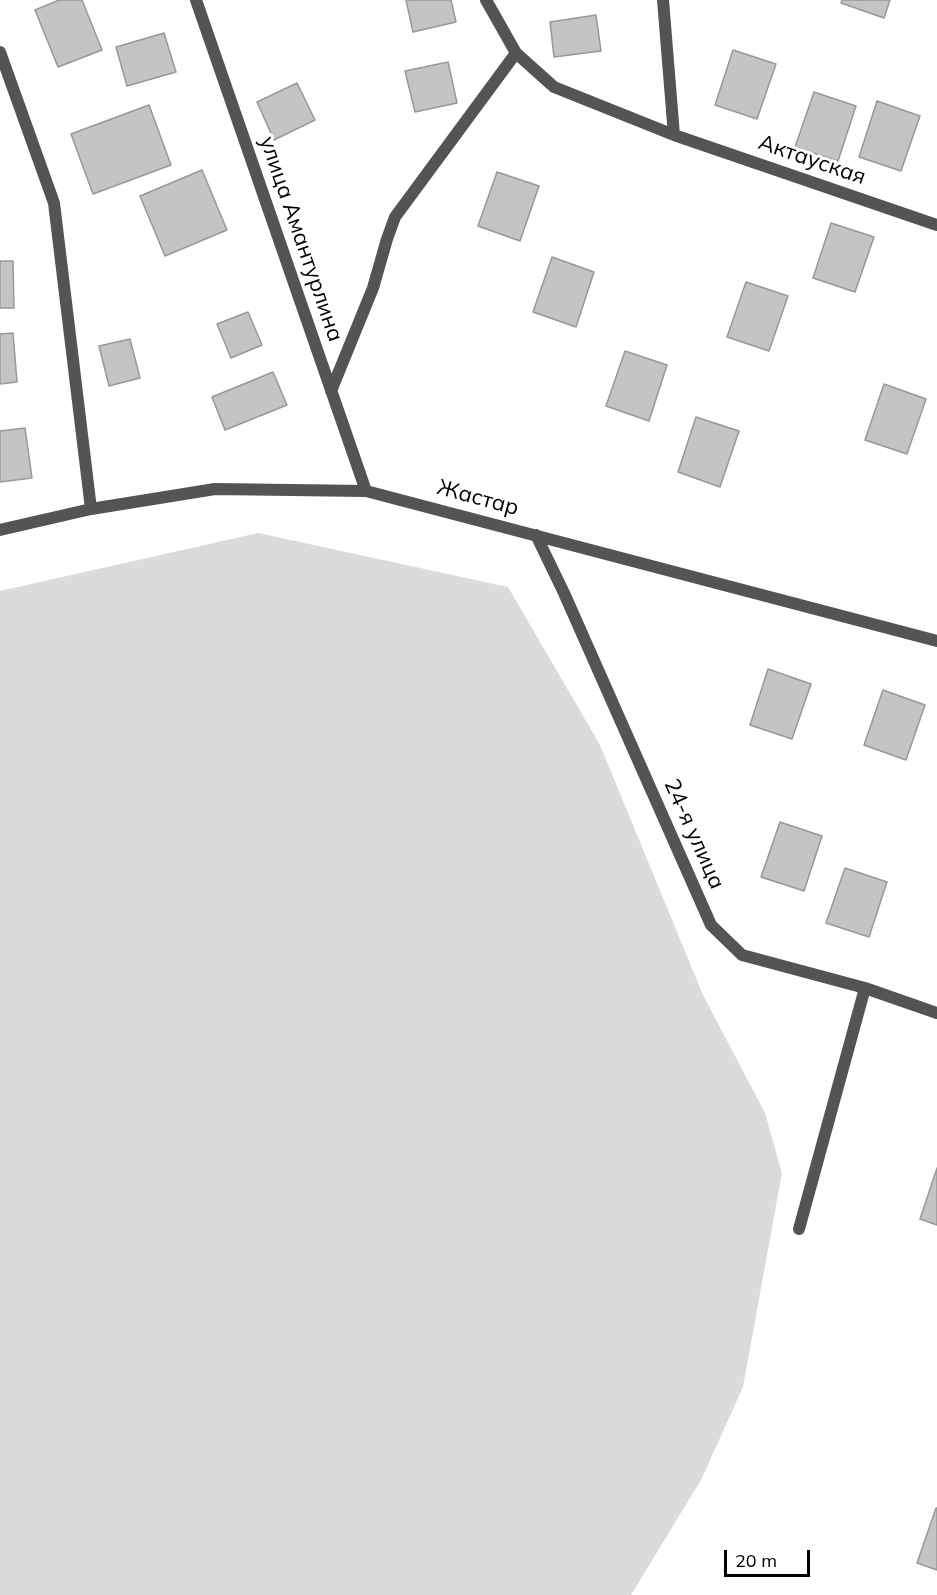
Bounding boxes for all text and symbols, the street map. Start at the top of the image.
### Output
street label: Актауская [755,129,869,191]
street label: улица Амантурлина [253,133,349,345]
street label: Жастар [434,474,522,522]
street label: 24-я улица [658,775,730,893]
scale bar [727,1538,812,1576]
text: 20 m [735,1549,777,1572]

